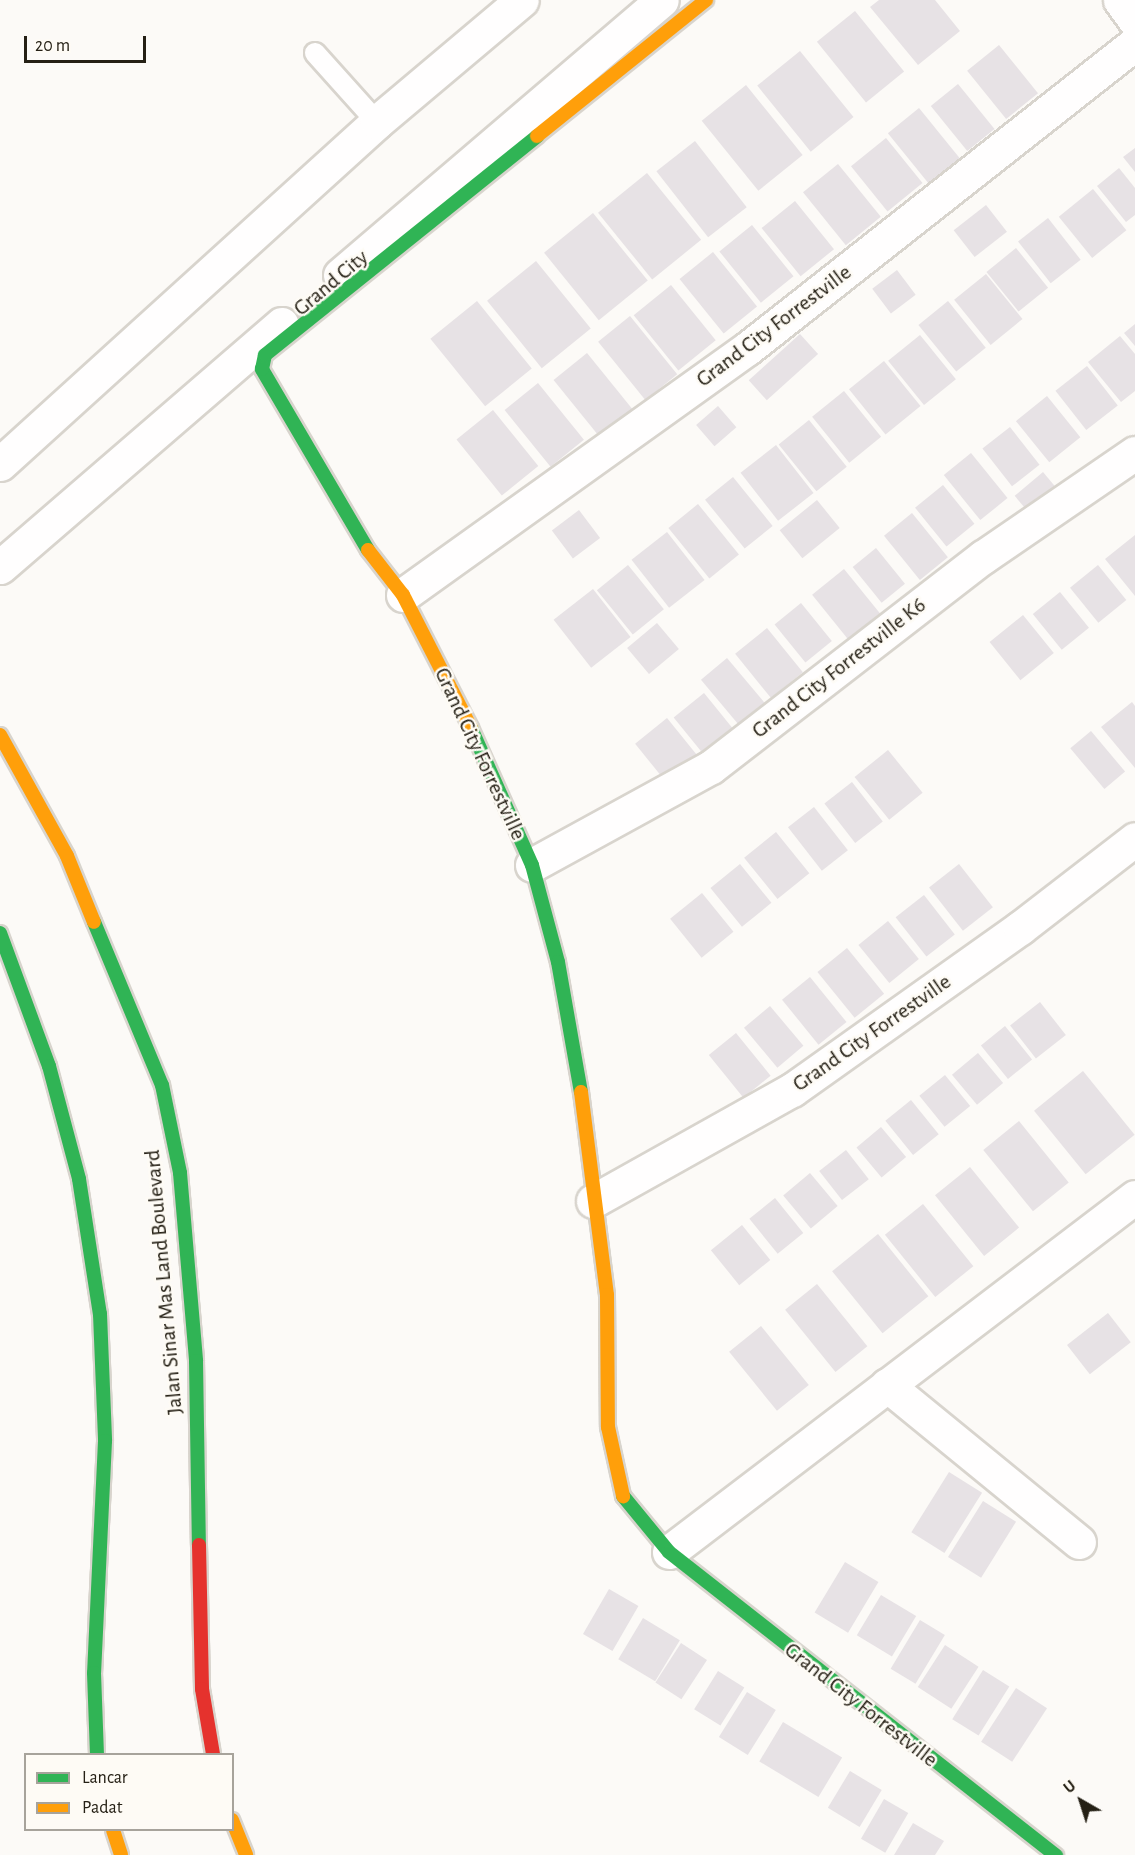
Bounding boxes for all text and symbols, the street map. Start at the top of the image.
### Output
scale bar [27,24,148,62]
text: 20 m [35,37,70,55]
street label: Grand City [288,244,374,322]
street label: Grand City Forrestville [691,259,857,393]
street label: Grand City Forrestville K6 [747,592,931,744]
street label: Grand City Forrestville [428,664,532,844]
street label: Grand City Forrestville [788,968,956,1098]
street label: Jalan Sinar Mas Land Boulevard [139,1148,189,1416]
street label: Grand City Forrestville [779,1637,943,1773]
legend [24,1753,234,1831]
text: Lancar [82,1769,128,1787]
north arrow [1051,1771,1111,1831]
text: U [1061,1778,1079,1796]
text: Padat [82,1799,123,1817]

